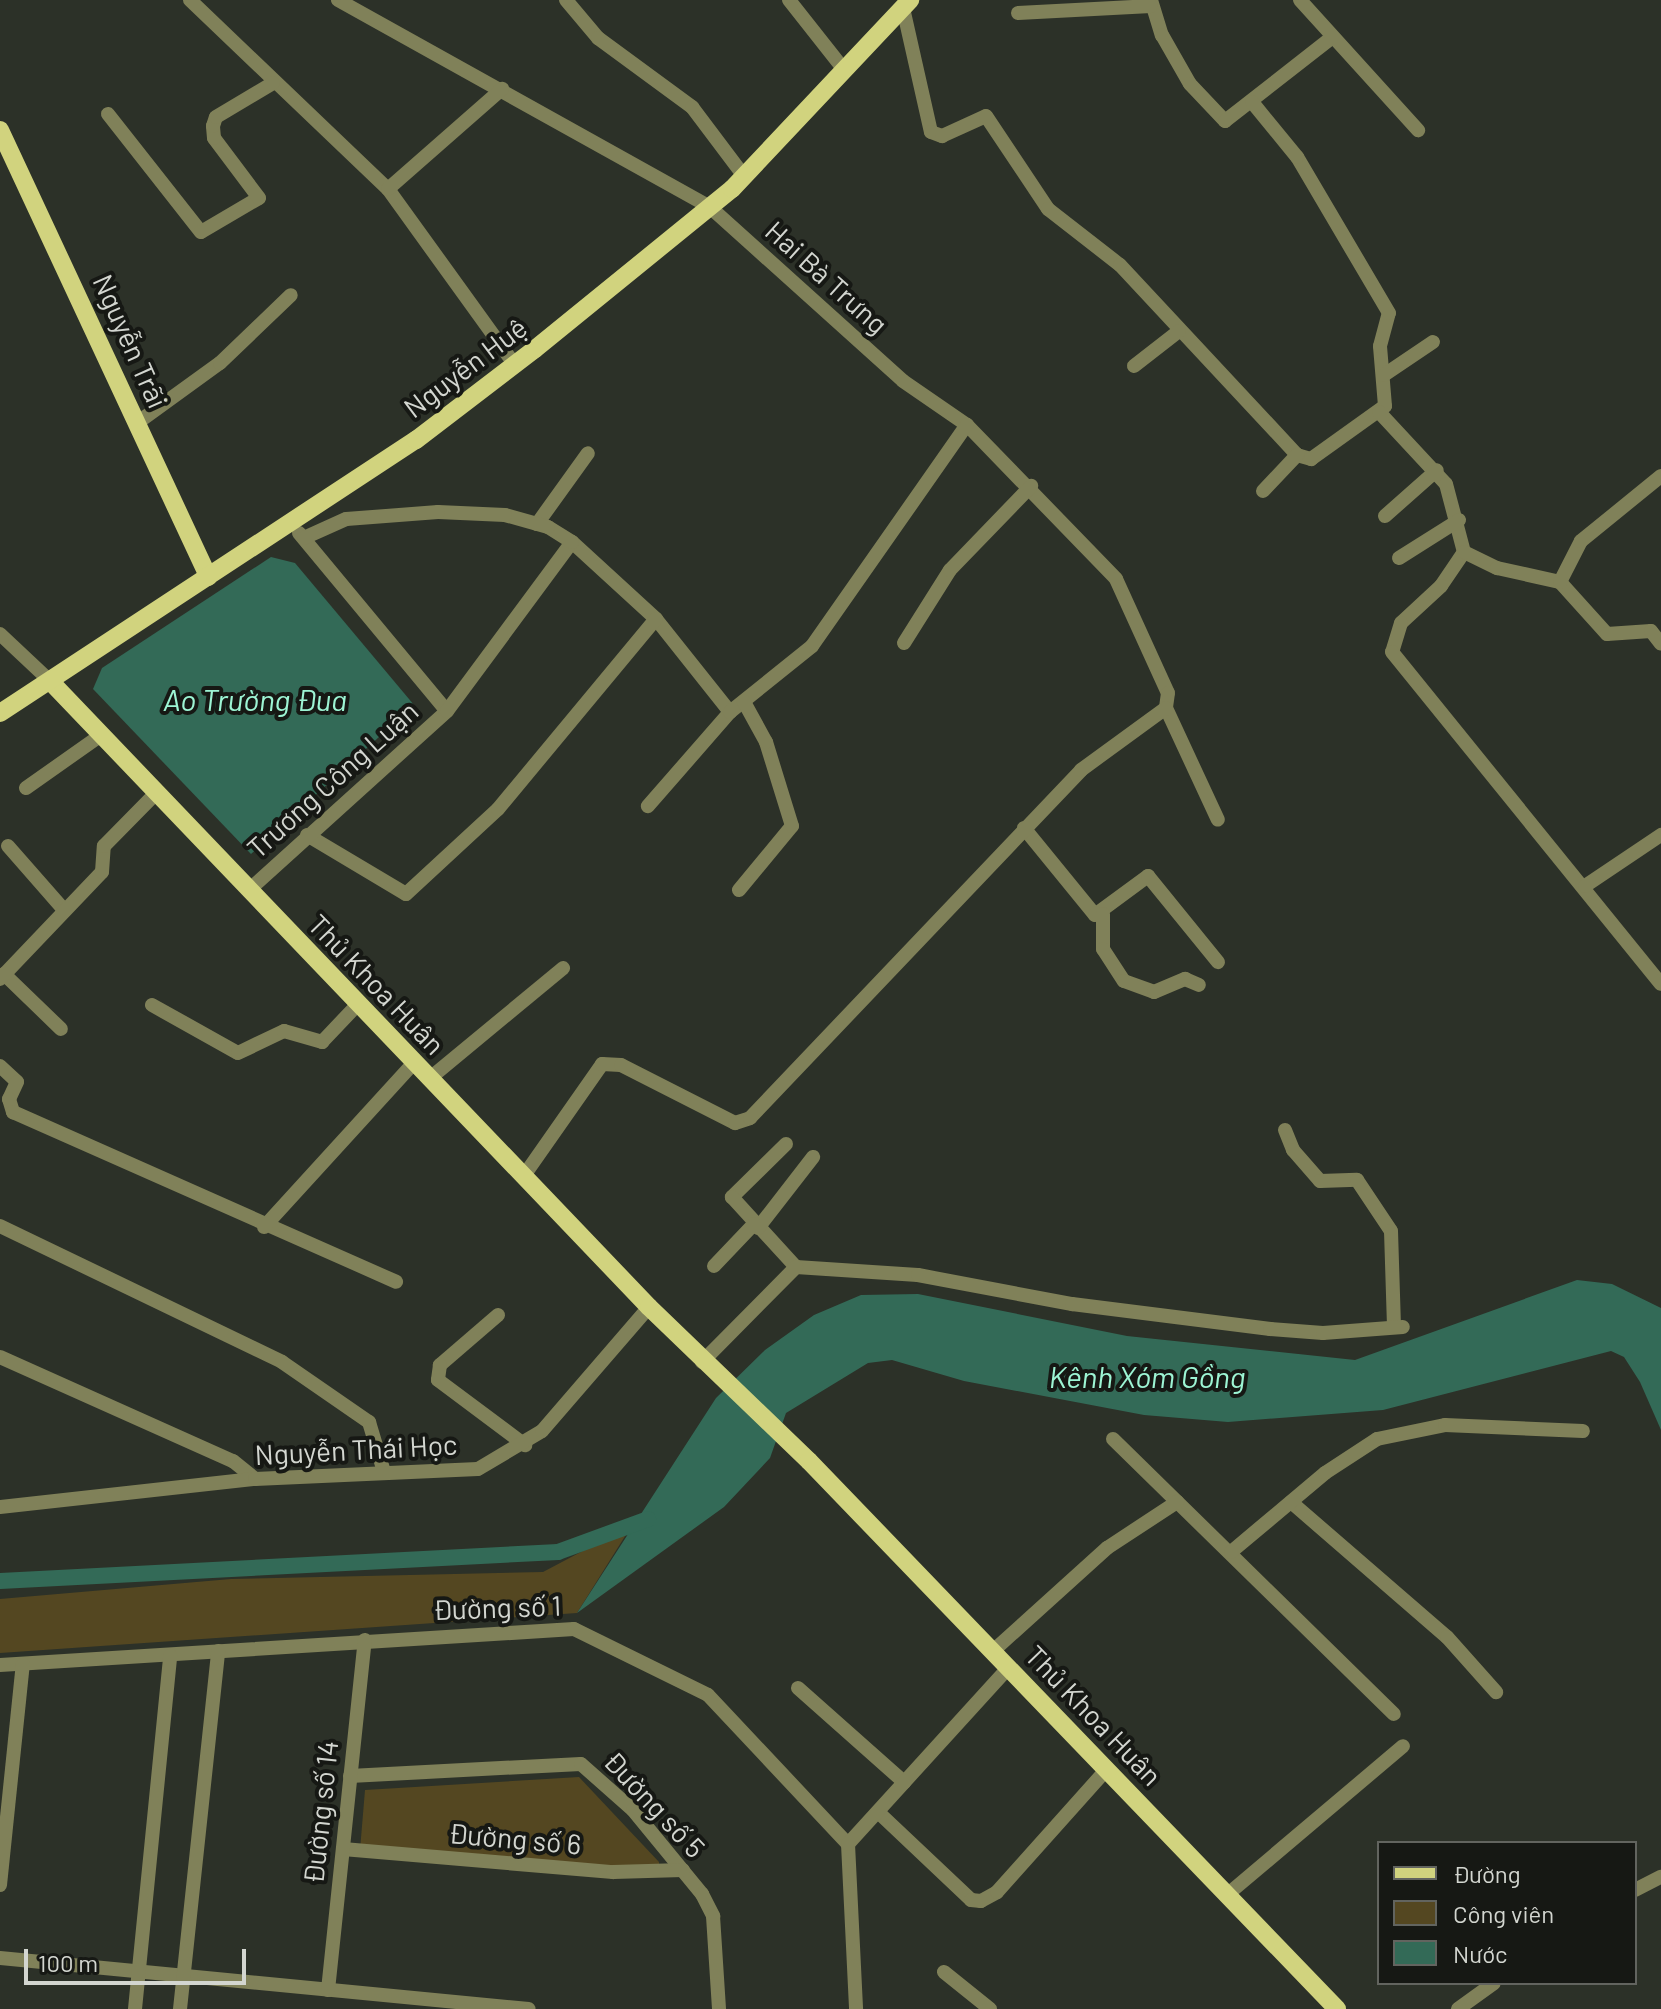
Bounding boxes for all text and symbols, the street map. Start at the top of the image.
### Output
street label: Hai Bà Trưng [759,214,895,340]
street label: Nguyễn Trãi [87,269,175,413]
street label: Nguyễn Huệ [397,310,533,424]
water label: Ao Trường Đua [163,681,347,717]
street label: Trương Công Luận [240,693,424,865]
street label: Thủ Khoa Huân [302,907,452,1061]
water label: Kênh Xóm Gồng [1049,1358,1245,1394]
street label: Nguyễn Thái Học [254,1427,458,1471]
street label: Đường số 1 [432,1588,562,1626]
street label: Thủ Khoa Huân [1019,1638,1169,1792]
street label: Đường số 14 [296,1739,344,1885]
street label: Đường số 5 [597,1744,713,1864]
street label: Đường số 6 [447,1815,583,1861]
legend [1377,1841,1637,1985]
text: Đường [1453,1859,1521,1888]
text: Công viên [1453,1899,1554,1928]
scale bar [28,1933,250,1983]
text: Nước [1453,1939,1508,1968]
text: 100 m [38,1948,98,1977]

